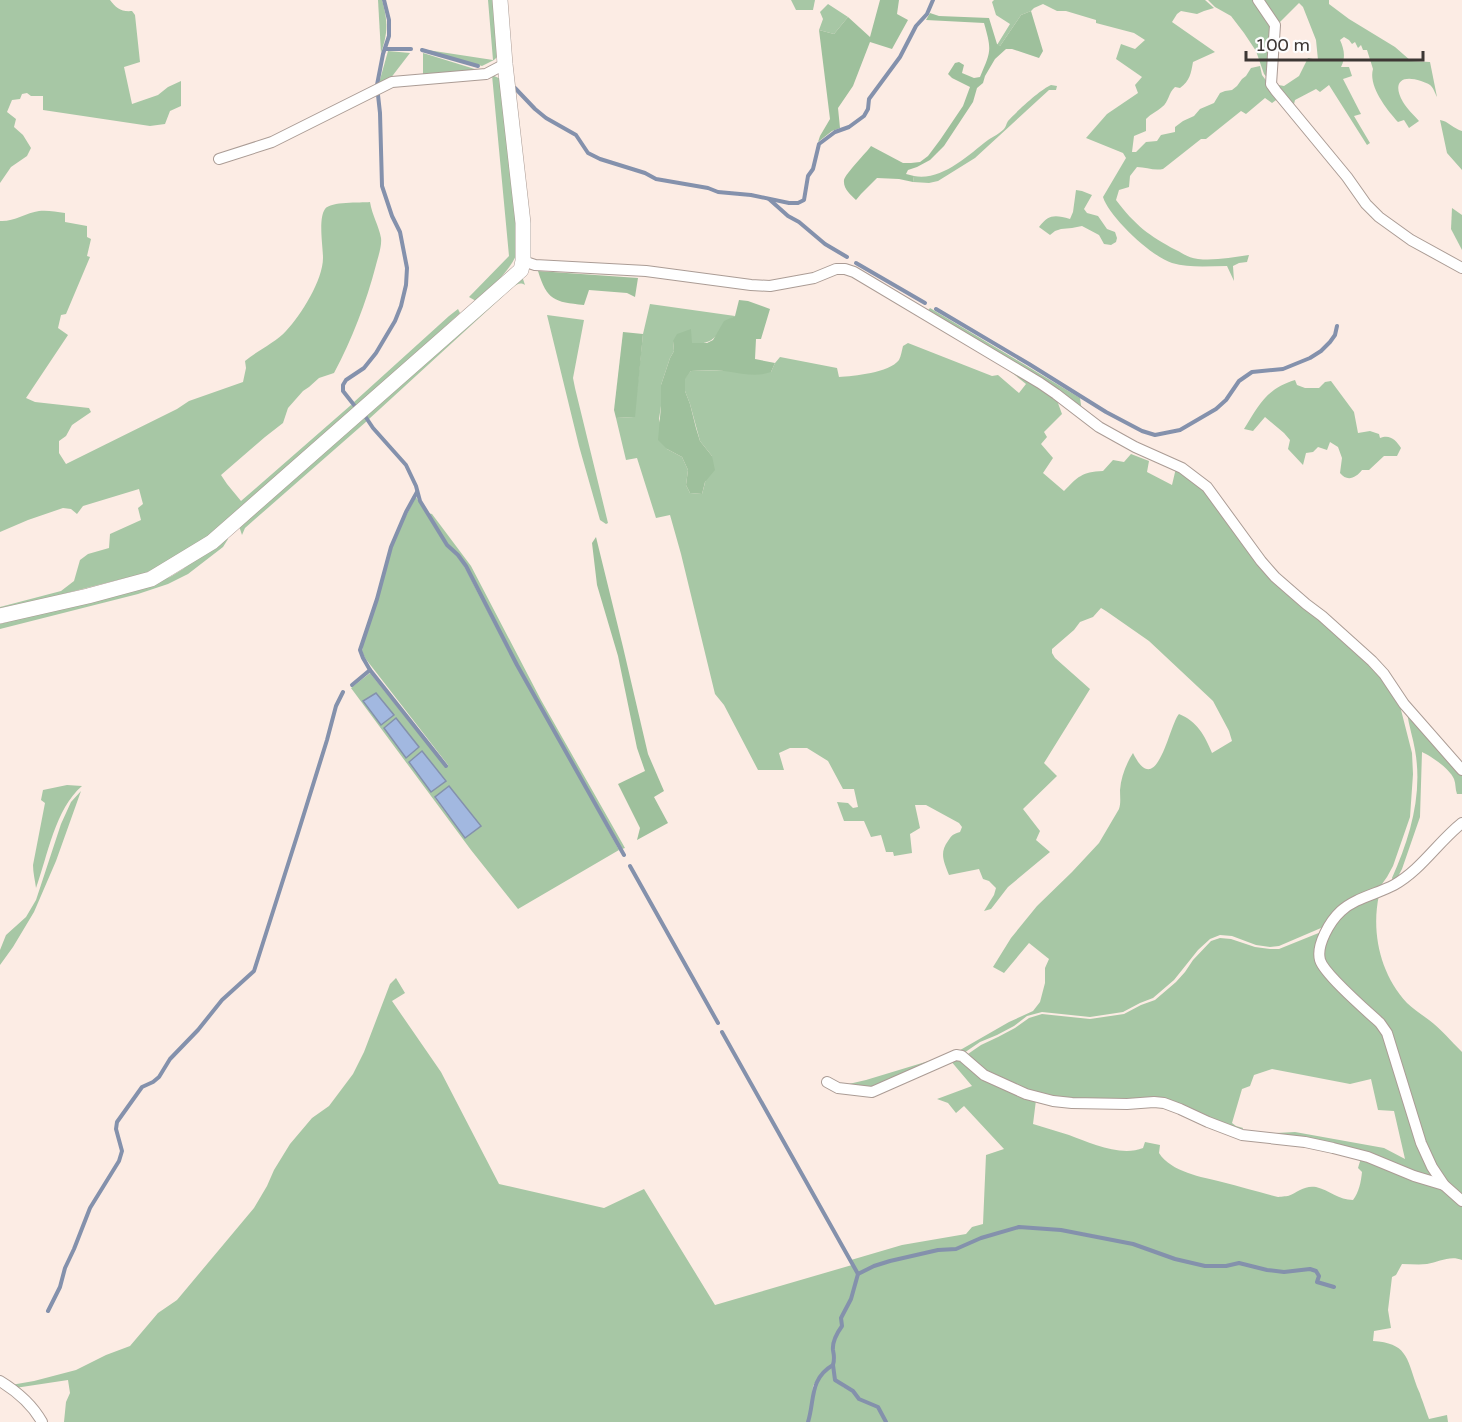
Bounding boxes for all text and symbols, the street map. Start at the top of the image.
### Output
scale bar [1246,24,1423,62]
text: 100 m [1255,34,1310,56]

